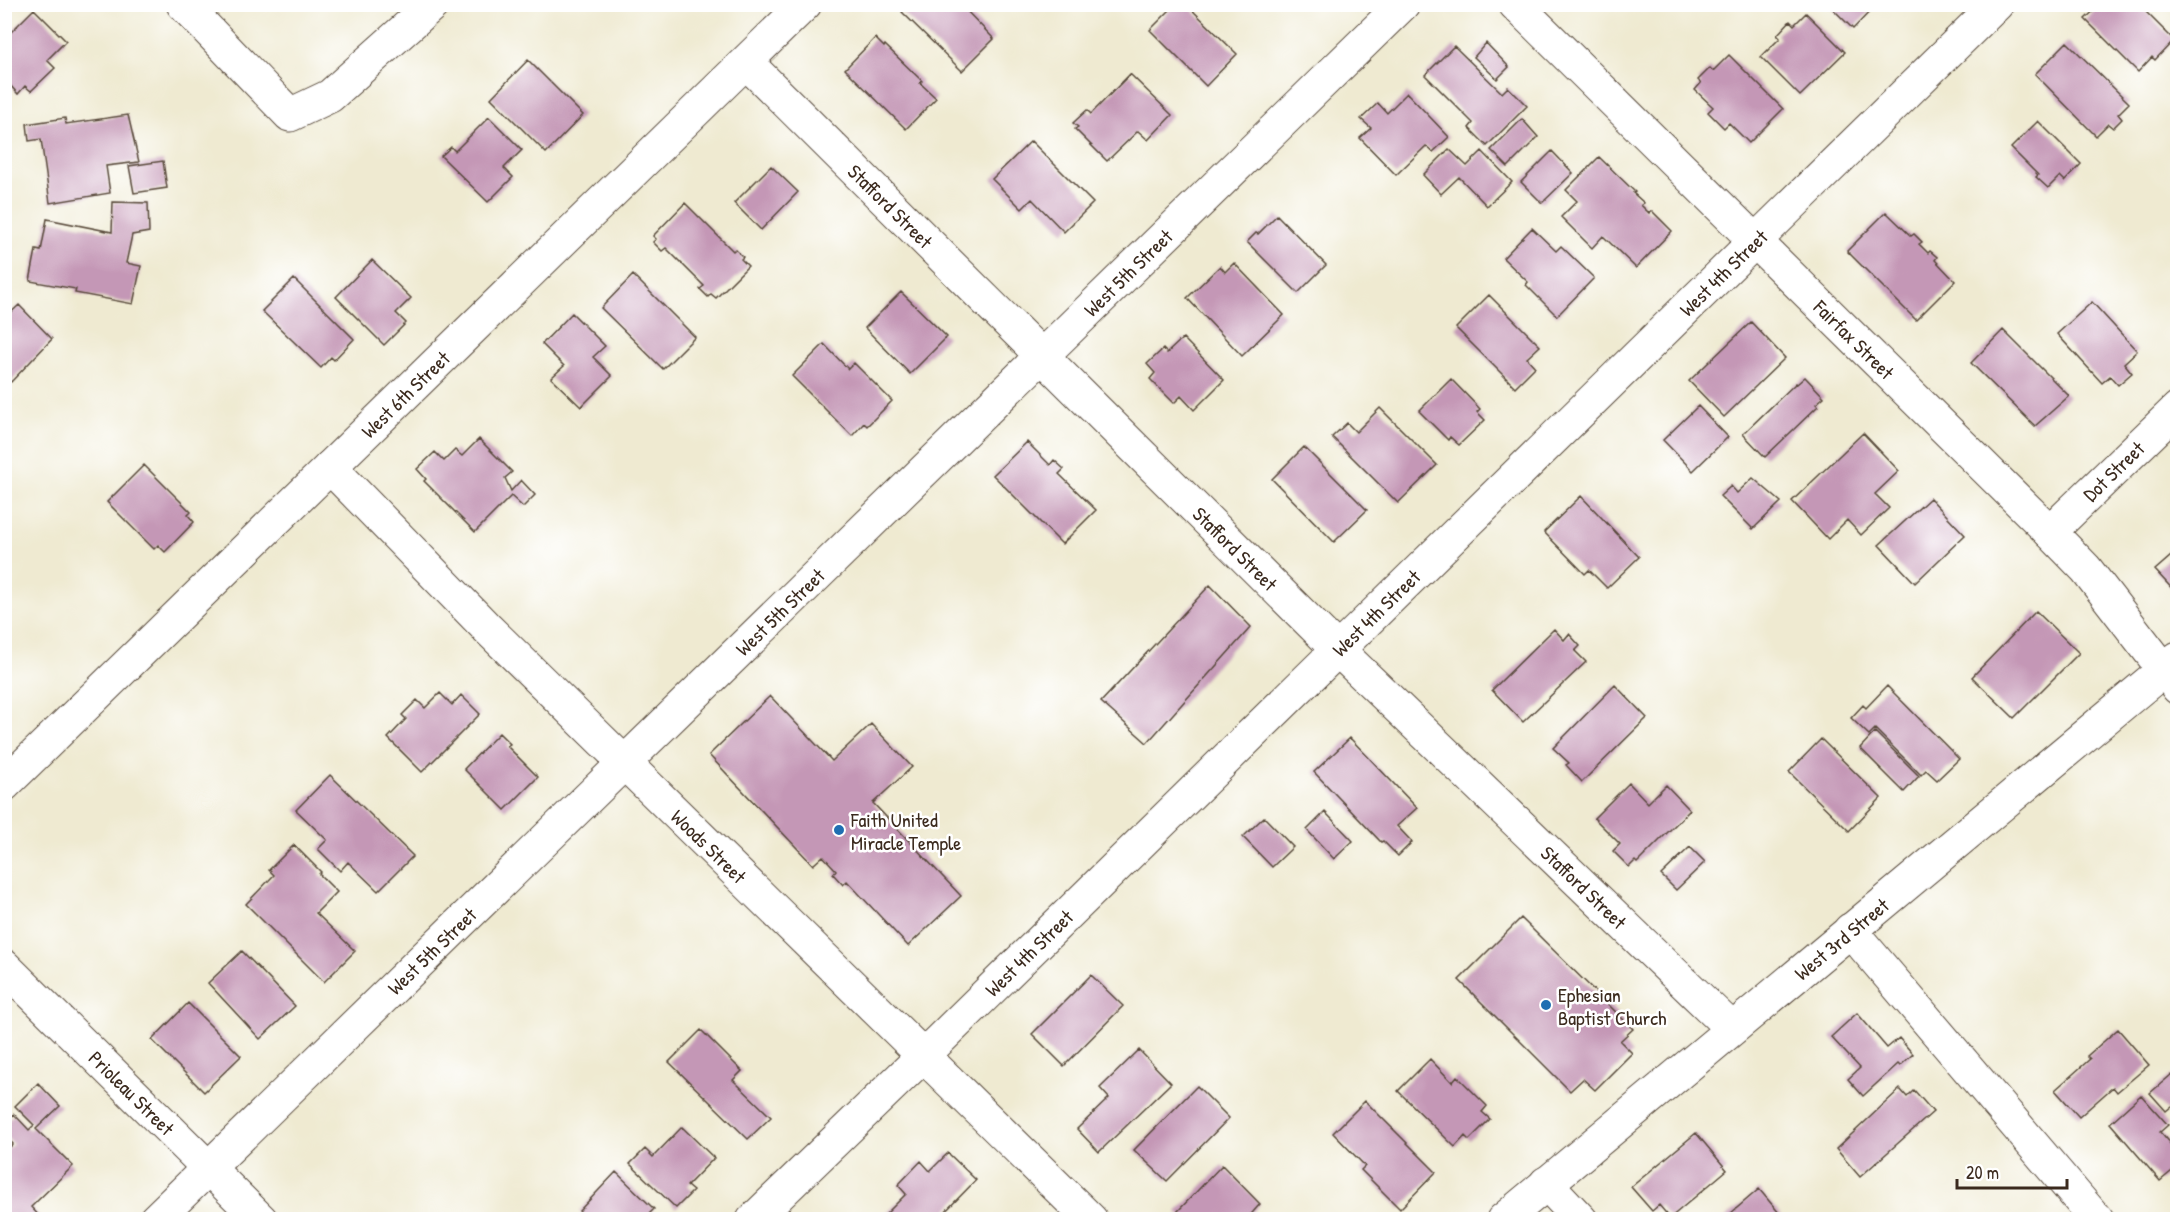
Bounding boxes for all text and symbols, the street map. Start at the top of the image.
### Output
street label: Stafford Street [842,158,940,255]
street label: West 5th Street [1077,222,1179,322]
street label: West 4th Street [1673,222,1774,322]
street label: Fairfax Street [1808,293,1901,386]
street label: West 6th Street [355,344,456,444]
street label: Dot Street [2077,434,2151,507]
street label: Stafford Street [1187,500,1285,597]
street label: West 5th Street [729,561,831,661]
street label: West 4th Street [1326,562,1427,662]
street label: Woods Street [666,803,753,890]
place label: Faith United Miracle Temple [850,806,961,856]
marker: Faith United Miracle Temple [832,823,846,837]
street label: Stafford Street [1535,839,1634,935]
street label: West 3rd Street [1788,891,1895,986]
street label: West 5th Street [381,900,483,1000]
street label: West 4th Street [979,902,1079,1002]
place label: Ephesian Baptist Church [1558,981,1666,1031]
marker: Ephesian Baptist Church [1539,998,1553,1012]
street label: Prioleau Street [83,1044,182,1142]
scale bar [1957,1152,2066,1190]
text: 20 m [1966,1160,1999,1185]

